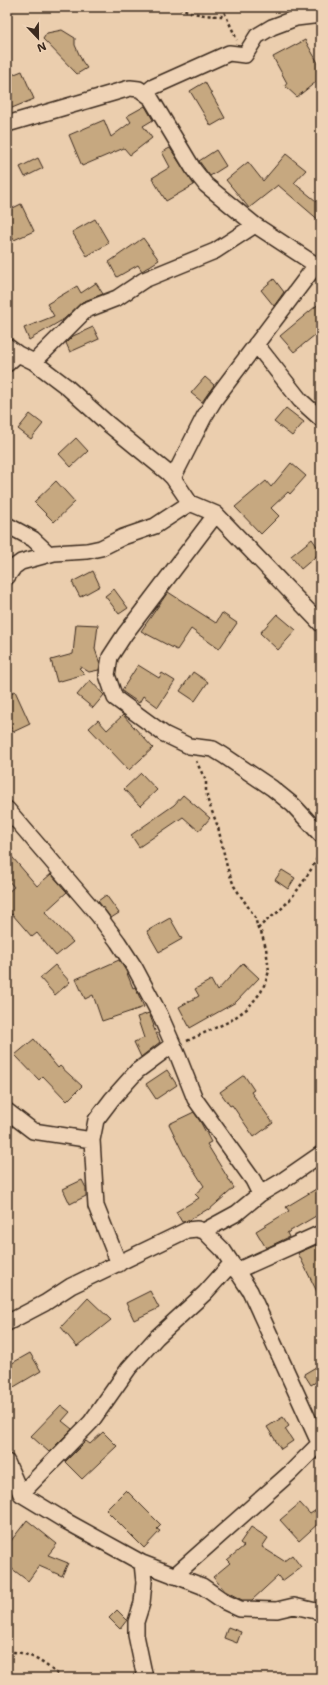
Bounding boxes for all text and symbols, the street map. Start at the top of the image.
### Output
north arrow [18,18,58,58]
text: N [34,38,48,56]

